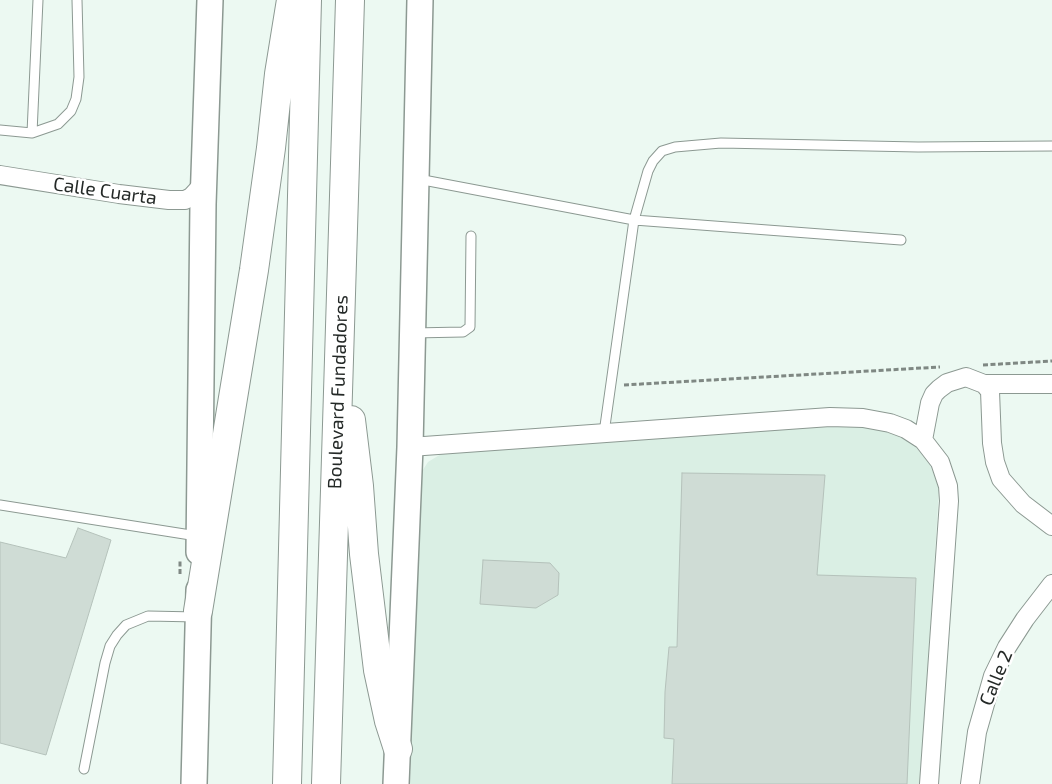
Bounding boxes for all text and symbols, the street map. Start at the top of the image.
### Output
street label: Calle Cuarta [52,172,158,210]
street label: Boulevard Fundadores [323,295,353,489]
street label: Calle 2 [975,647,1017,709]

